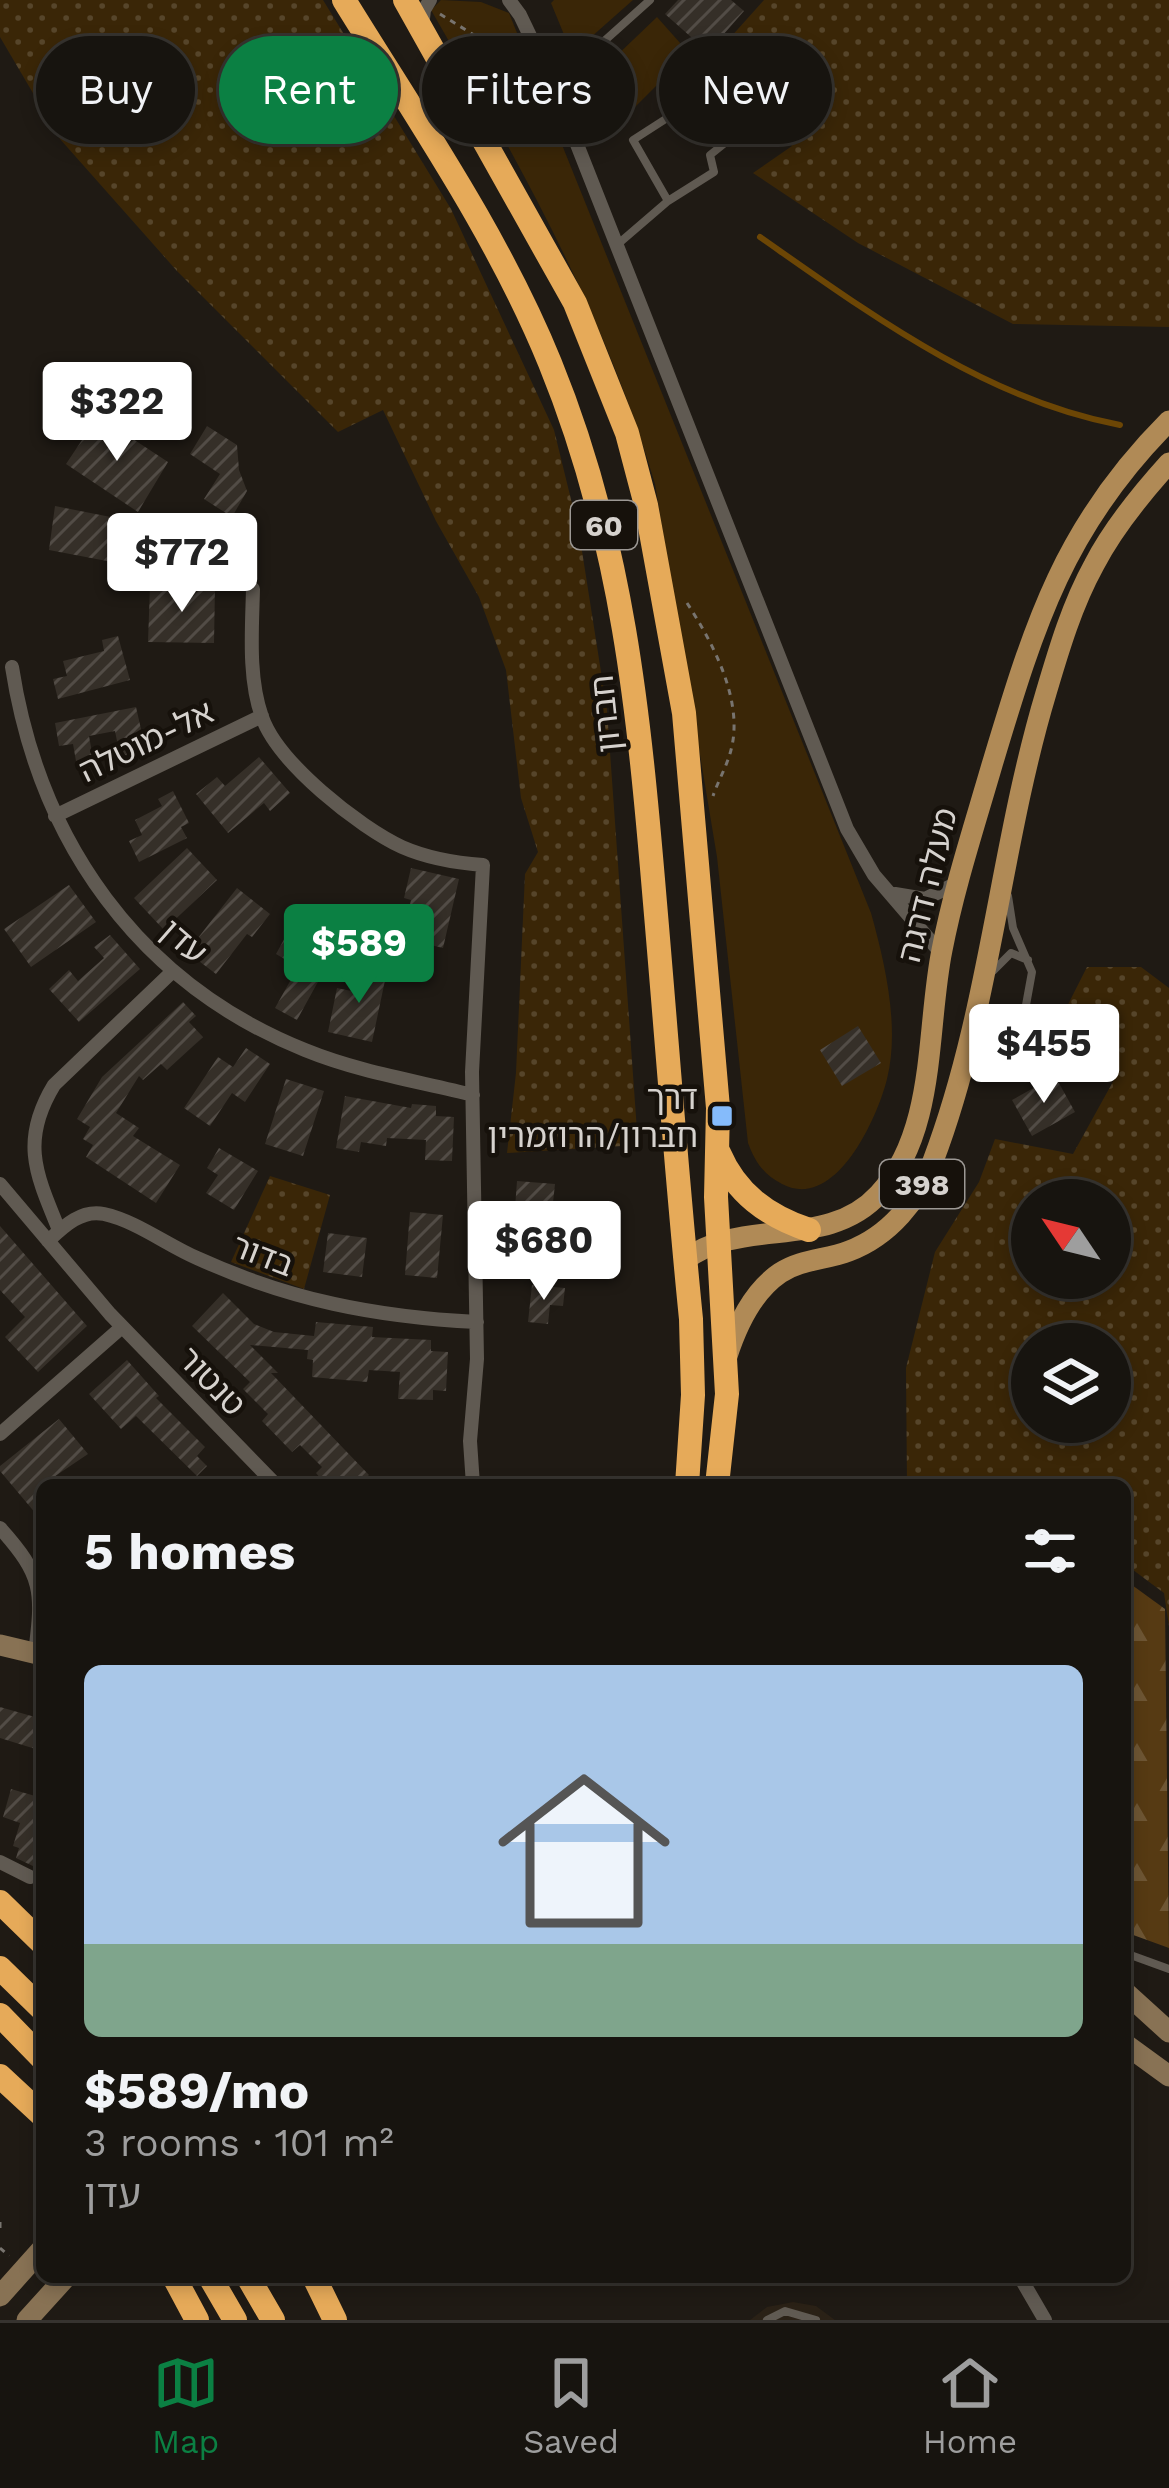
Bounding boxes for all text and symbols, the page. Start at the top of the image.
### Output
chip: Buy [36,36,195,144]
chip: Rent [219,36,398,144]
chip: Filters [422,36,635,144]
chip: New [659,36,832,144]
pin: $322 [46,362,188,464]
text: $322 [70,378,164,423]
road number: 60 [571,501,637,549]
pin: $772 [111,513,253,615]
text: $772 [134,529,230,574]
street label: חברון [582,673,628,755]
street label: אל-מוטלה [72,692,220,790]
street label: מעלה דרגה [889,804,965,966]
pin: $589 [288,904,430,1006]
street label: עדן [153,910,215,972]
text: $589 [311,920,407,965]
pin: $455 [973,1004,1115,1106]
text: $455 [996,1020,1092,1065]
place label: דרך חברון/הרוזמרין [487,1078,698,1155]
marker: דרך חברון/הרוזמרין [709,1103,735,1129]
road number: 398 [880,1160,964,1208]
north arrow [1011,1179,1131,1299]
map controls [1011,1179,1131,1443]
pin: $680 [473,1201,615,1303]
text: $680 [495,1217,593,1262]
street label: בדור [227,1225,299,1285]
button: layers [1011,1323,1131,1443]
street label: טנטור [170,1338,254,1424]
icon: filters [1017,1518,1083,1584]
text: 5 homes [84,1522,295,1581]
icon: home [476,1743,692,1959]
text: $589/mo [84,2061,309,2120]
text: 3 rooms · 101 m² [84,2120,394,2165]
text: עדן [84,2171,141,2216]
tab: Map [152,2350,219,2461]
tab: Saved [523,2350,619,2461]
tab: Home [923,2350,1017,2461]

